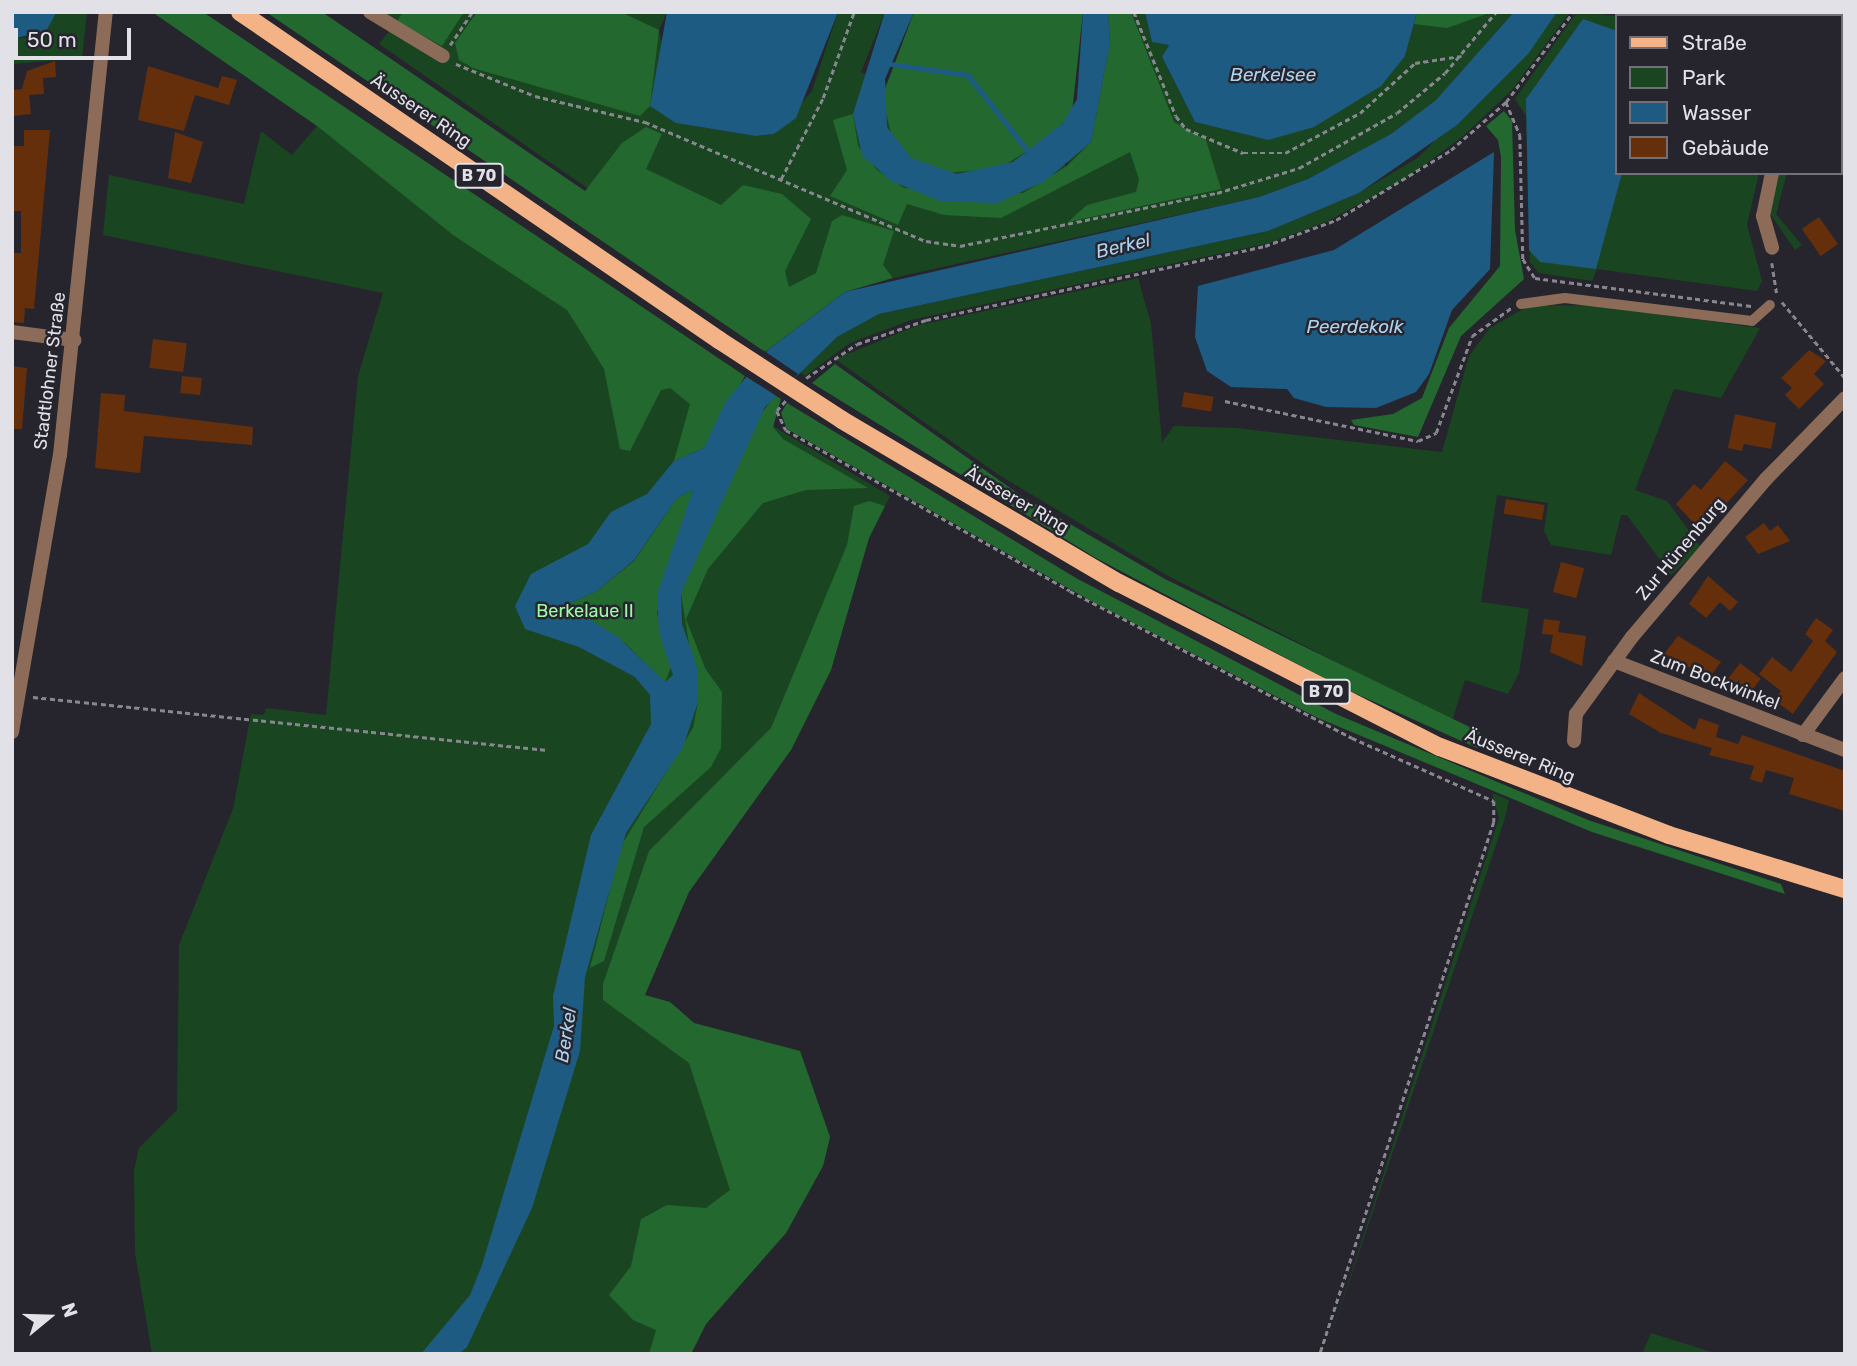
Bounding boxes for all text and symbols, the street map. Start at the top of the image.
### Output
scale bar [18,14,135,58]
legend [1616,14,1843,175]
text: 50 m [27,27,77,52]
text: Straße [1682,30,1747,55]
water label: Berkelsee [1230,64,1316,86]
text: Park [1682,65,1726,90]
street label: Äusserer Ring [366,69,476,153]
text: Wasser [1682,100,1751,125]
text: Gebäude [1682,135,1769,160]
road number: B 70 [454,164,504,188]
water label: Berkel [1094,229,1152,263]
street label: Stadtlohner Straße [30,291,70,451]
water label: Peerdekolk [1306,316,1404,338]
street label: Äusserer Ring [961,461,1073,539]
street label: Zur Hünenburg [1632,493,1730,605]
park label: Berkelaue II [536,600,634,622]
street label: Zum Bockwinkel [1647,645,1783,715]
road number: B 70 [1302,680,1350,705]
street label: Äusserer Ring [1462,724,1578,788]
water label: Berkel [550,1006,582,1064]
north arrow [14,1282,84,1352]
text: N [56,1300,82,1320]

